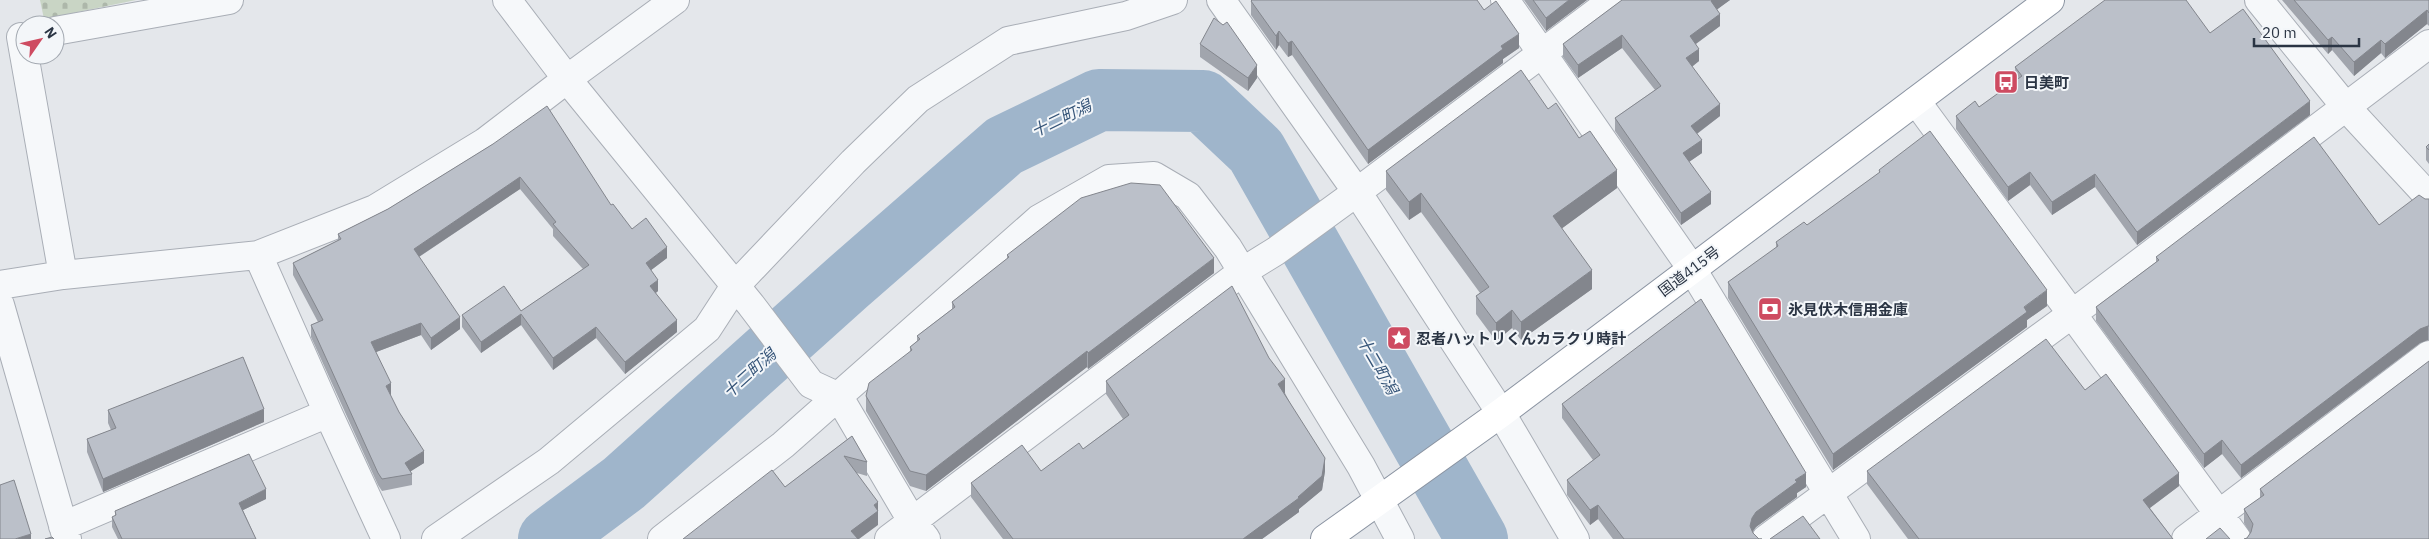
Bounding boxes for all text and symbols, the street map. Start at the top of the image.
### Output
north arrow [15,15,65,65]
scale bar [2254,15,2359,47]
text: N [40,23,61,42]
text: 20 m [2262,23,2297,42]
bus stop icon: 日美町 [1993,69,2019,95]
place label: 日美町 [2024,73,2069,92]
water label: 十二町潟 [1028,94,1096,141]
street label: 国道415号 [1655,242,1723,300]
bank icon: 氷見伏木信用金庫 [1757,296,1783,322]
place label: 氷見伏木信用金庫 [1788,300,1908,319]
place icon: 忍者ハットリくんカラクリ時計 [1386,325,1412,351]
place label: 忍者ハットリくんカラクリ時計 [1416,329,1626,348]
water label: 十二町潟 [1353,332,1404,399]
water label: 十二町潟 [719,343,781,402]

